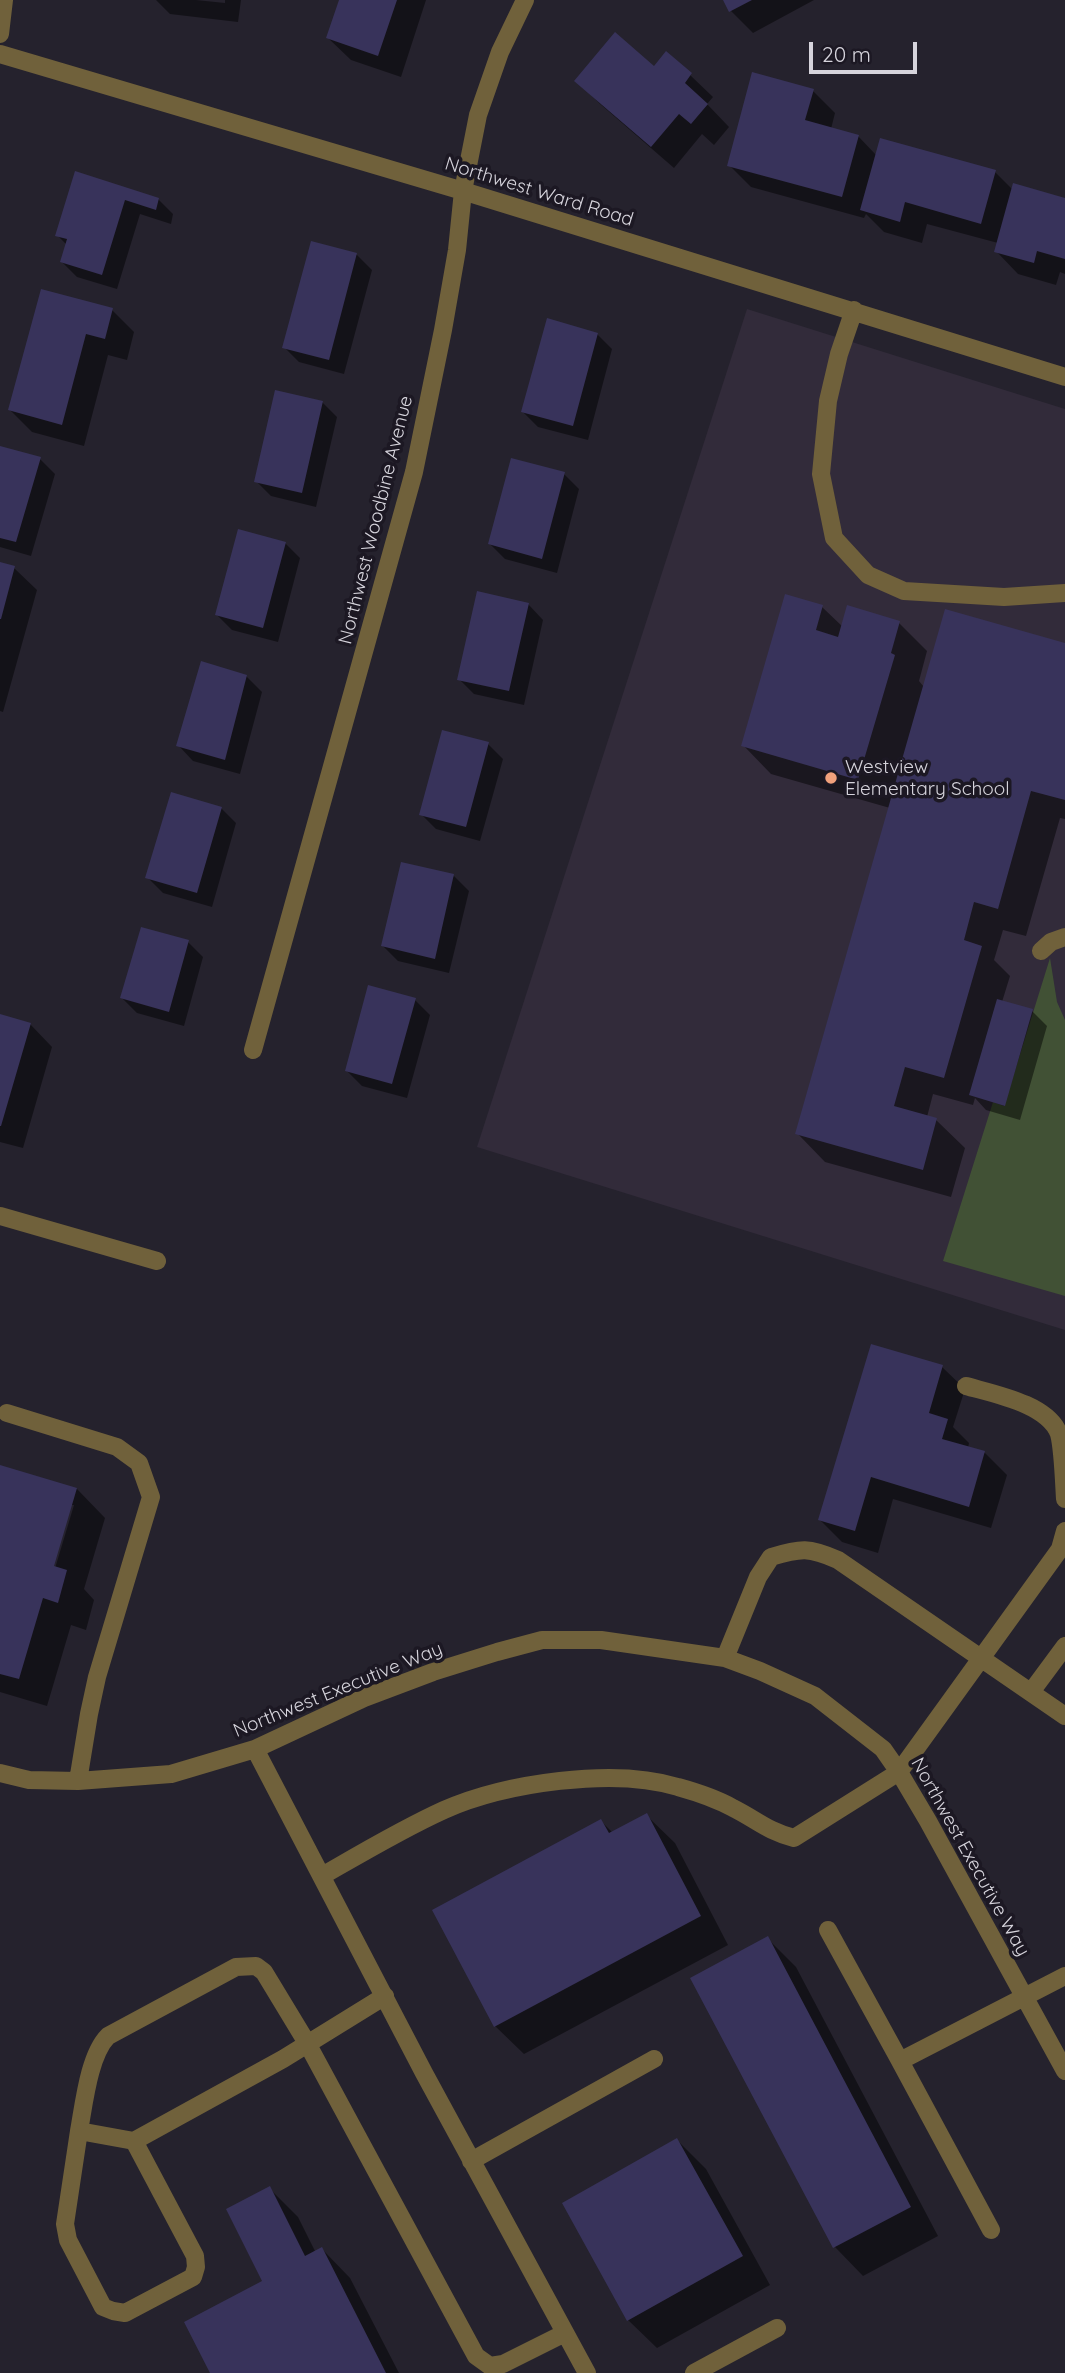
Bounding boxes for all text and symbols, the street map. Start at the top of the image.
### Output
scale bar [813,28,922,72]
text: 20 m [822,41,871,67]
street label: Northwest Ward Road [442,152,636,232]
street label: Northwest Woodbine Avenue [334,393,418,647]
place label: Westview Elementary School [845,756,1010,800]
marker: Westview Elementary School [823,770,839,786]
street label: Northwest Executive Way [230,1638,446,1742]
street label: Northwest Executive Way [906,1754,1034,1960]

